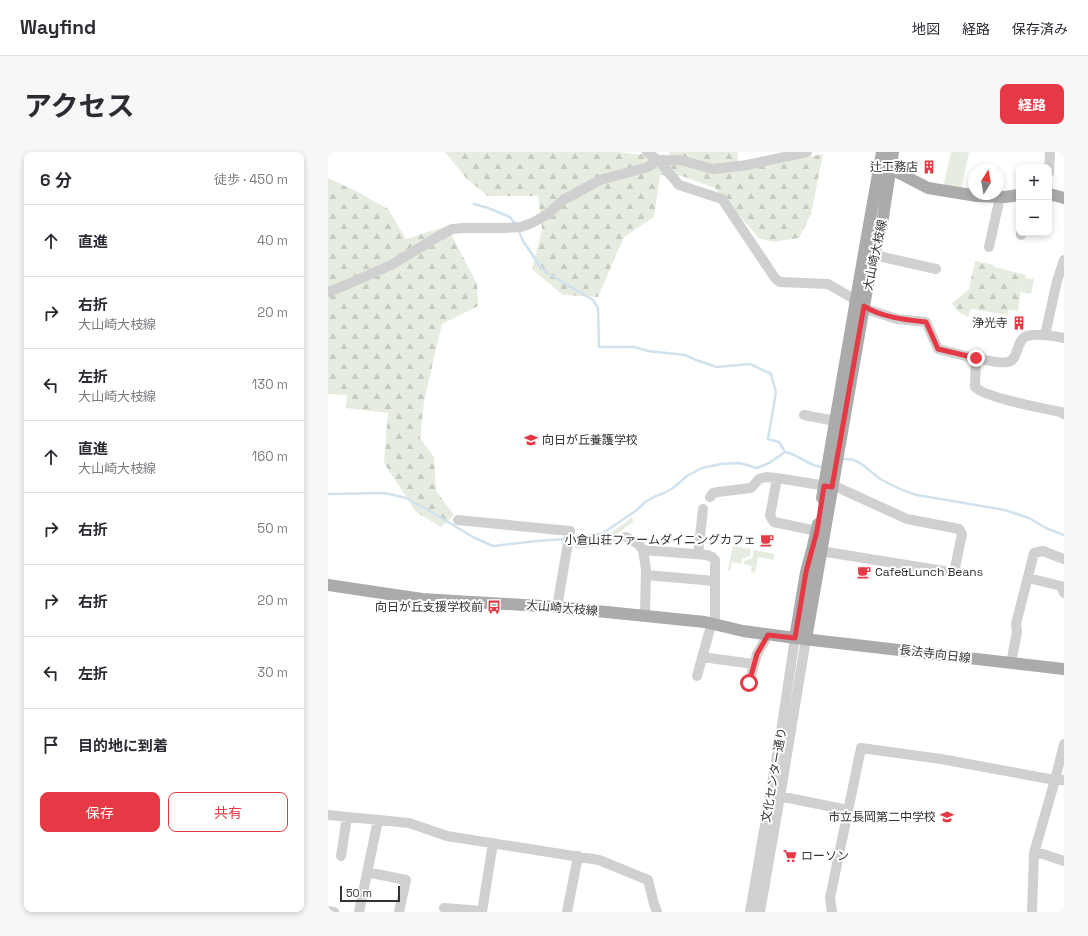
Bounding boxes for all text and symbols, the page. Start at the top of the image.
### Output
text: Wayfind [20,15,96,40]
text: 地図 [912,20,940,38]
text: 経路 [962,20,990,38]
text: 保存済み [1012,20,1068,38]
button: 経路 [1000,84,1064,124]
text: アクセス [24,88,135,124]
place label: 辻工務店 [870,159,918,175]
building icon: 辻工務店 [921,159,937,175]
north arrow [968,164,1004,200]
map controls [1016,164,1052,236]
button: + [1016,164,1052,200]
text: 6 分 [40,169,72,191]
text: 徒歩 · 450 m [214,171,288,188]
button: − [1016,200,1052,236]
street label: 大山崎大枝線 [860,218,890,292]
icon: ahead [40,230,62,252]
text: 直進 [78,232,108,251]
text: 40 m [257,232,288,249]
text: 右折 [78,295,108,314]
icon: right [40,302,62,324]
text: 20 m [257,304,288,321]
place label: 浄光寺 [972,315,1008,331]
building icon: 浄光寺 [1011,315,1027,331]
text: 大山崎大枝線 [78,316,156,333]
route end [967,349,985,367]
text: 左折 [78,367,108,386]
icon: left [40,374,62,396]
text: 130 m [252,376,288,393]
text: 大山崎大枝線 [78,388,156,405]
school or university icon: 向日が丘養護学校 [523,432,539,448]
place label: 向日が丘養護学校 [542,432,638,448]
text: 直進 [78,439,108,458]
icon: ahead [40,446,62,468]
text: 160 m [252,448,288,465]
text: 大山崎大枝線 [78,460,156,477]
icon: right [40,518,62,540]
text: 右折 [78,520,108,539]
text: 50 m [257,520,288,537]
place label: 小倉山荘ファームダイニングカフェ [564,532,756,548]
cafe icon: 小倉山荘ファームダイニングカフェ [759,532,775,548]
cafe icon: Cafe&Lunch Beans [856,564,872,580]
place label: Cafe&Lunch Beans [875,564,983,580]
icon: right [40,590,62,612]
text: 右折 [78,592,108,611]
text: 20 m [257,592,288,609]
street label: 大山崎大枝線 [525,597,599,619]
place label: 向日が丘支援学校前 [375,599,483,615]
bus stop icon: 向日が丘支援学校前 [486,599,502,615]
street label: 長法寺向日線 [898,642,972,666]
icon: left [40,662,62,684]
text: 左折 [78,664,108,683]
text: 30 m [257,664,288,681]
route start [740,674,758,692]
street label: 文化センター通り [758,726,790,824]
icon: arrive [40,734,62,756]
text: 目的地に到着 [78,736,168,755]
button: 保存 [40,792,160,832]
button: 共有 [168,792,288,832]
place label: 市立長岡第二中学校 [828,809,936,825]
school or university icon: 市立長岡第二中学校 [939,809,955,825]
supermarket icon: ローソン [782,848,798,864]
place label: ローソン [801,848,849,864]
scale bar [340,884,400,903]
text: 50 m [346,886,372,900]

